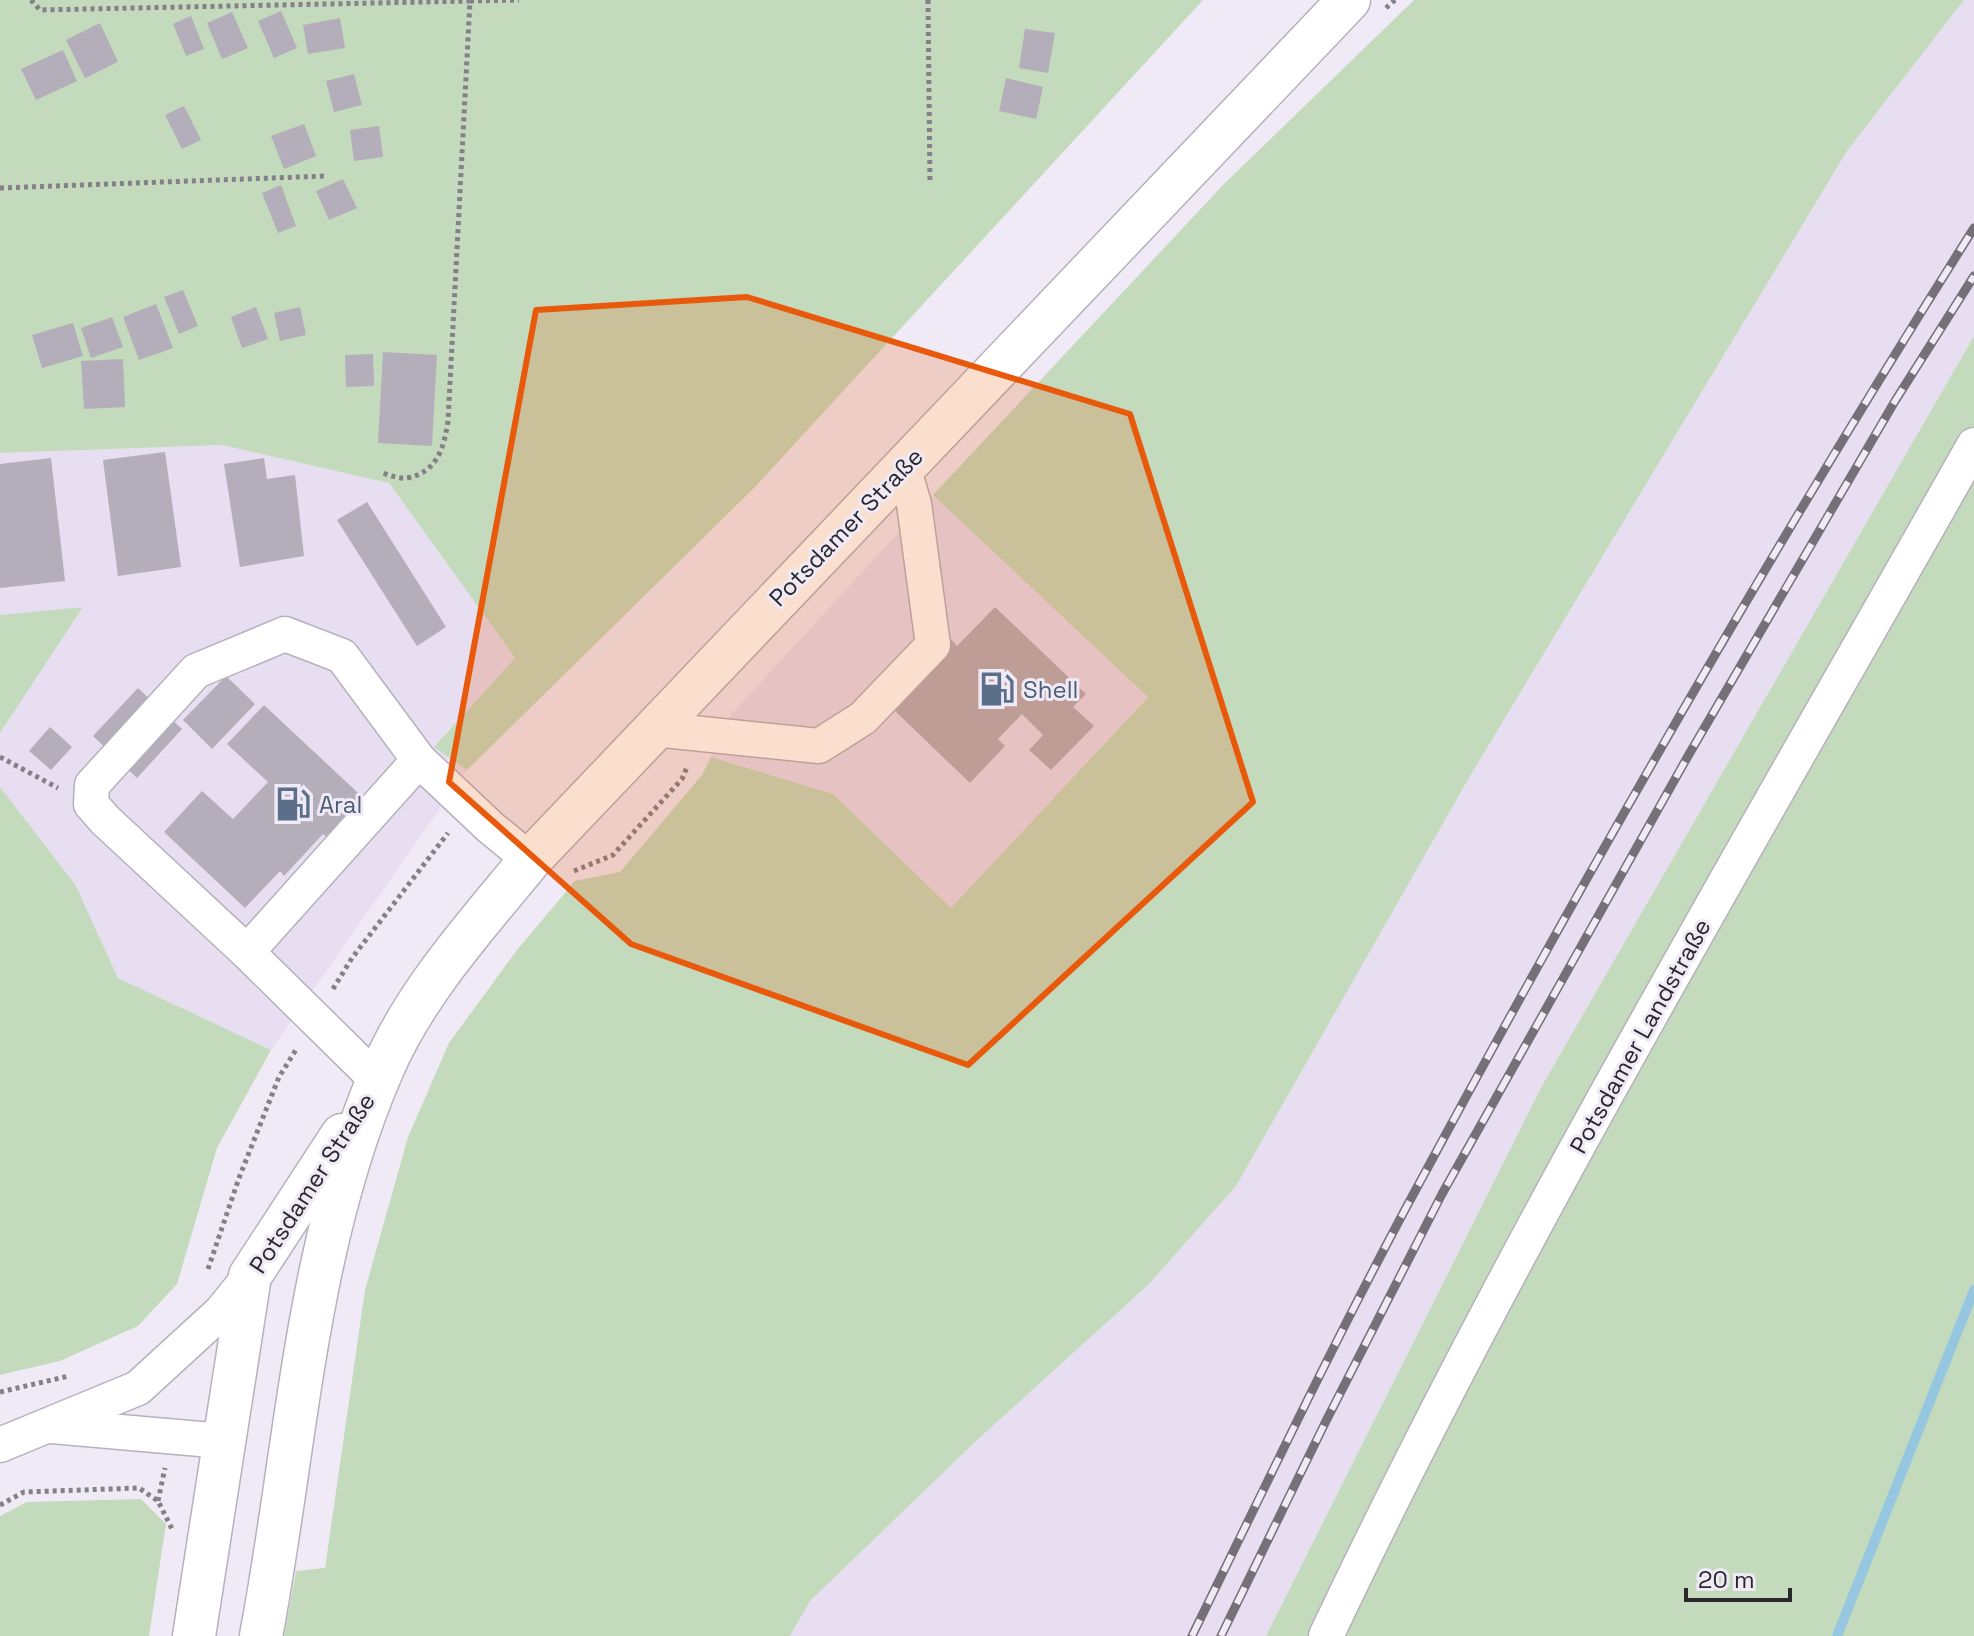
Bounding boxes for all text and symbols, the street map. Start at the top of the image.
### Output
street label: Potsdamer Straße [762,441,930,613]
fuel station icon: Shell [978,670,1016,708]
place label: Shell [1023,674,1078,705]
fuel station icon: Aral [274,785,312,823]
place label: Aral [319,789,362,820]
street label: Potsdamer Landstraße [1563,913,1717,1159]
street label: Potsdamer Straße [242,1087,382,1279]
scale bar [1686,1552,1790,1602]
text: 20 m [1698,1564,1755,1595]

